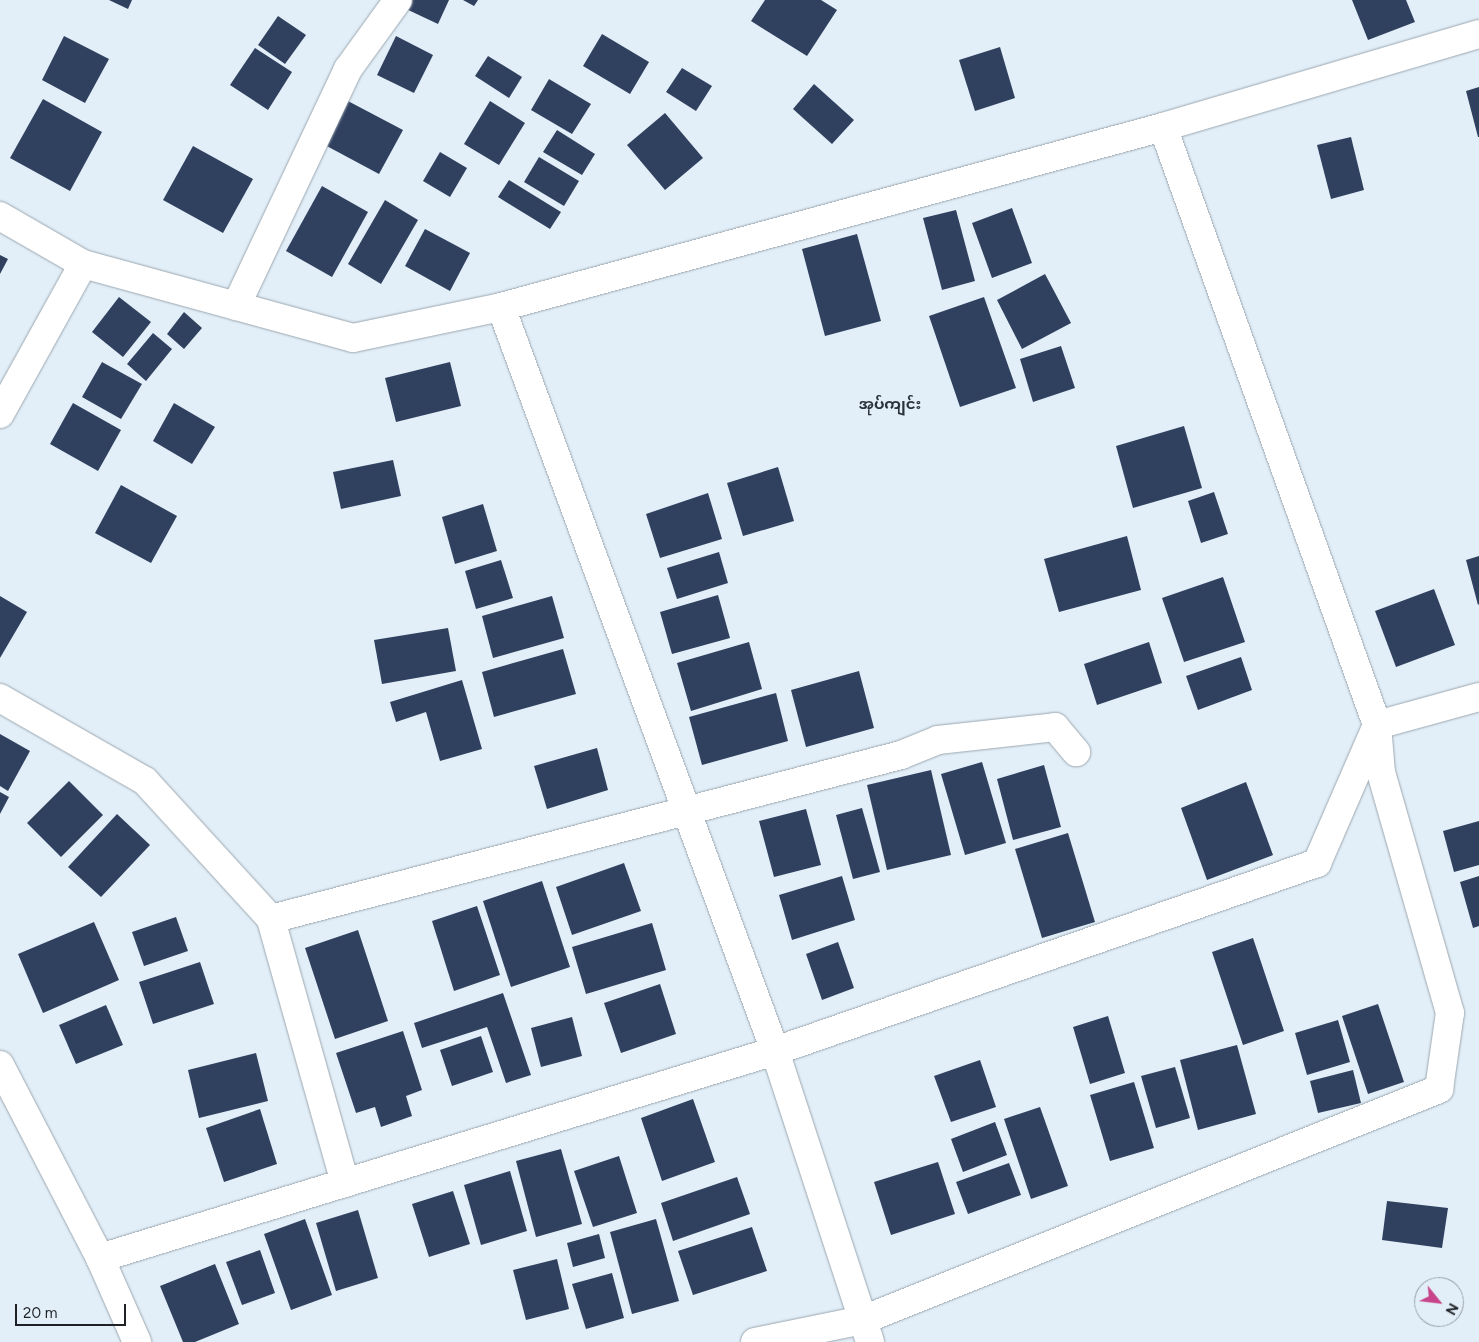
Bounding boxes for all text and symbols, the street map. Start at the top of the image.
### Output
district label: အုပ်ကျင်း [859,396,921,414]
north arrow [1414,1277,1464,1327]
scale bar [18,1294,129,1326]
text: N [1442,1300,1462,1318]
text: 20 m [23,1304,57,1322]

